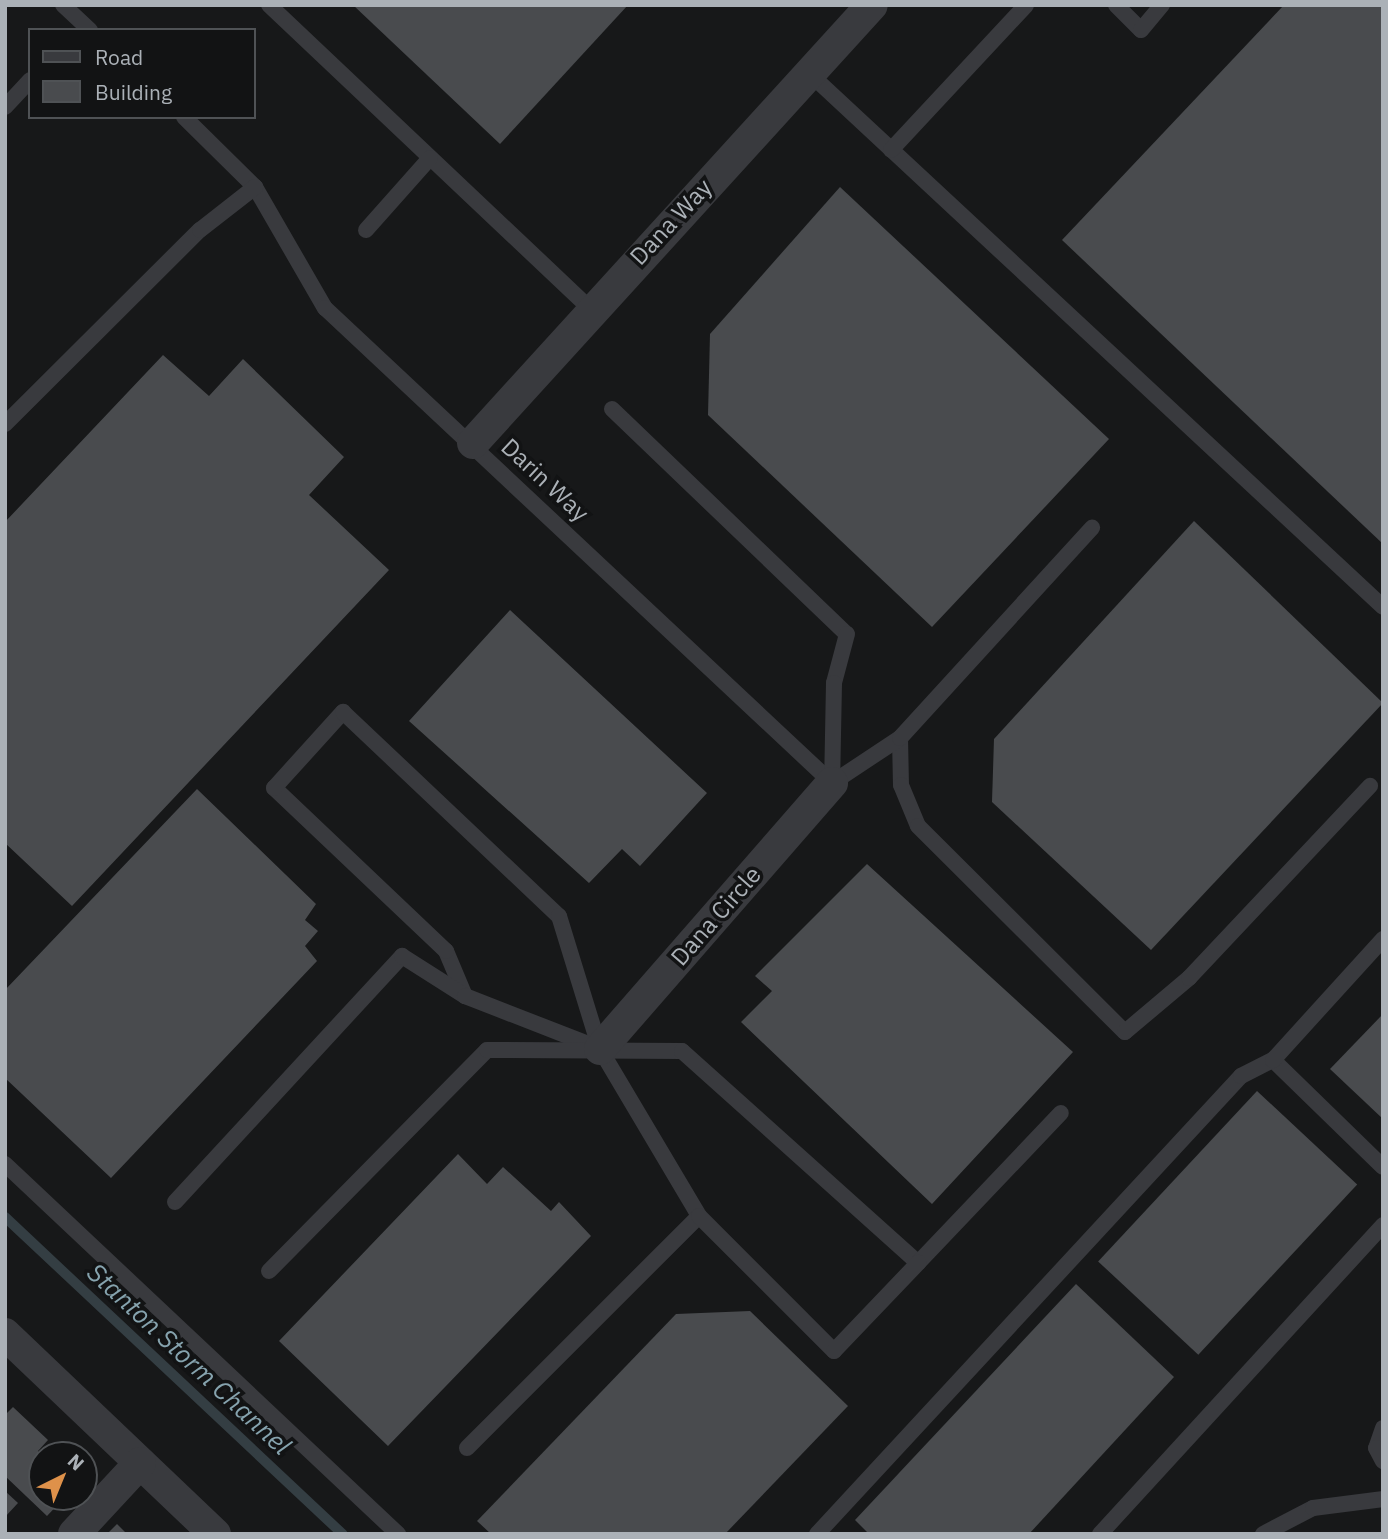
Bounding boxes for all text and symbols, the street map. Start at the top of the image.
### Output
legend [28,28,256,119]
text: Road [95,43,143,71]
text: Building [95,78,172,106]
street label: Dana Way [624,173,718,271]
street label: Darin Way [495,432,595,528]
street label: Dana Circle [665,860,767,972]
water label: Stanton Storm Channel [81,1257,297,1461]
north arrow [28,1441,98,1511]
text: N [63,1449,89,1476]

